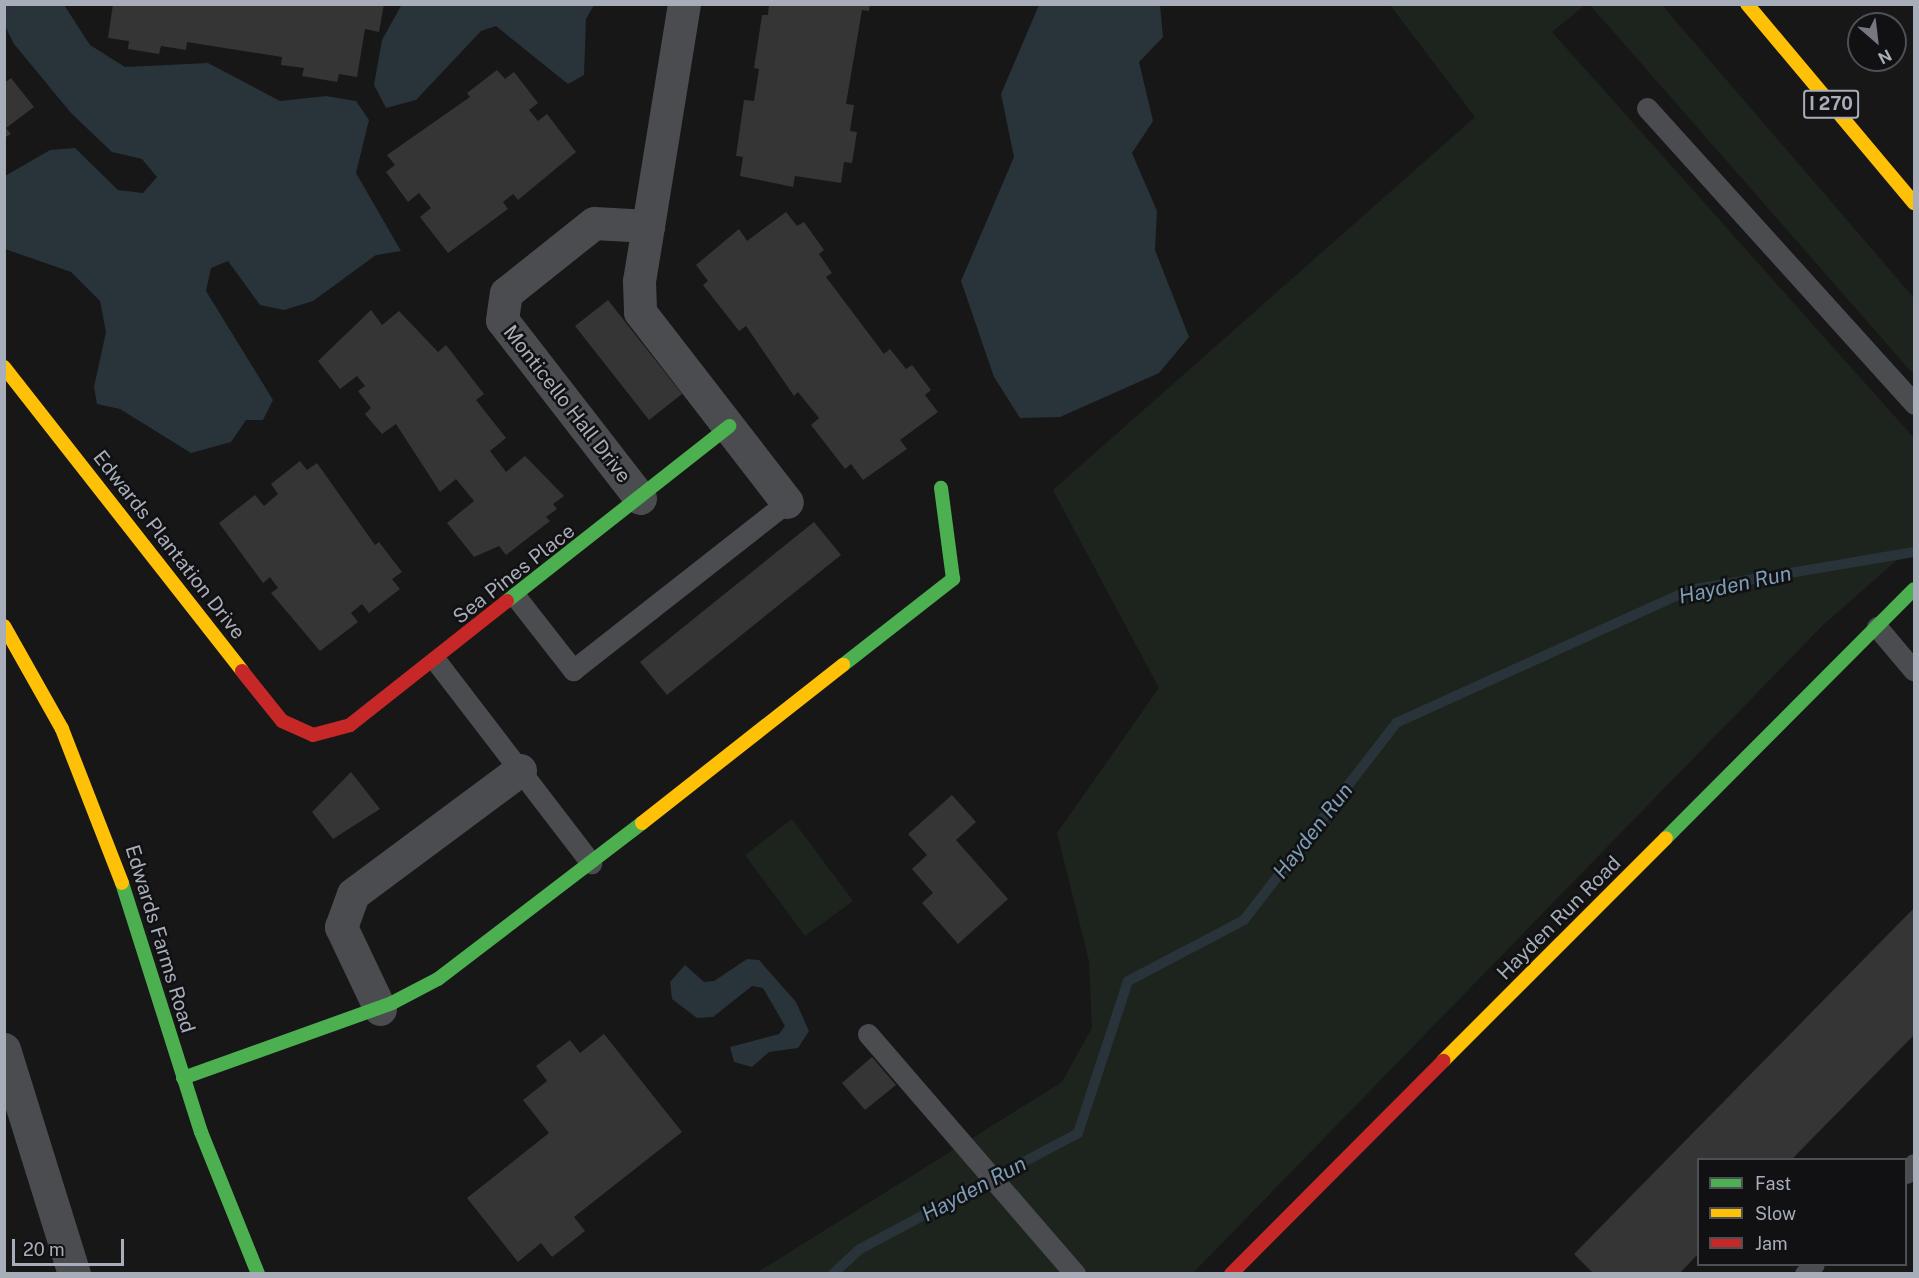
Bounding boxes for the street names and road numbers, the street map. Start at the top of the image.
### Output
road number: I 270 [1802,89,1860,119]
street label: Monticello Hall Drive [498,320,636,488]
street label: Edwards Plantation Drive [88,446,250,644]
street label: Sea Pines Place [448,519,580,629]
street label: Edwards Farms Road [120,842,200,1036]
street label: Hayden Run Road [1492,851,1626,985]

